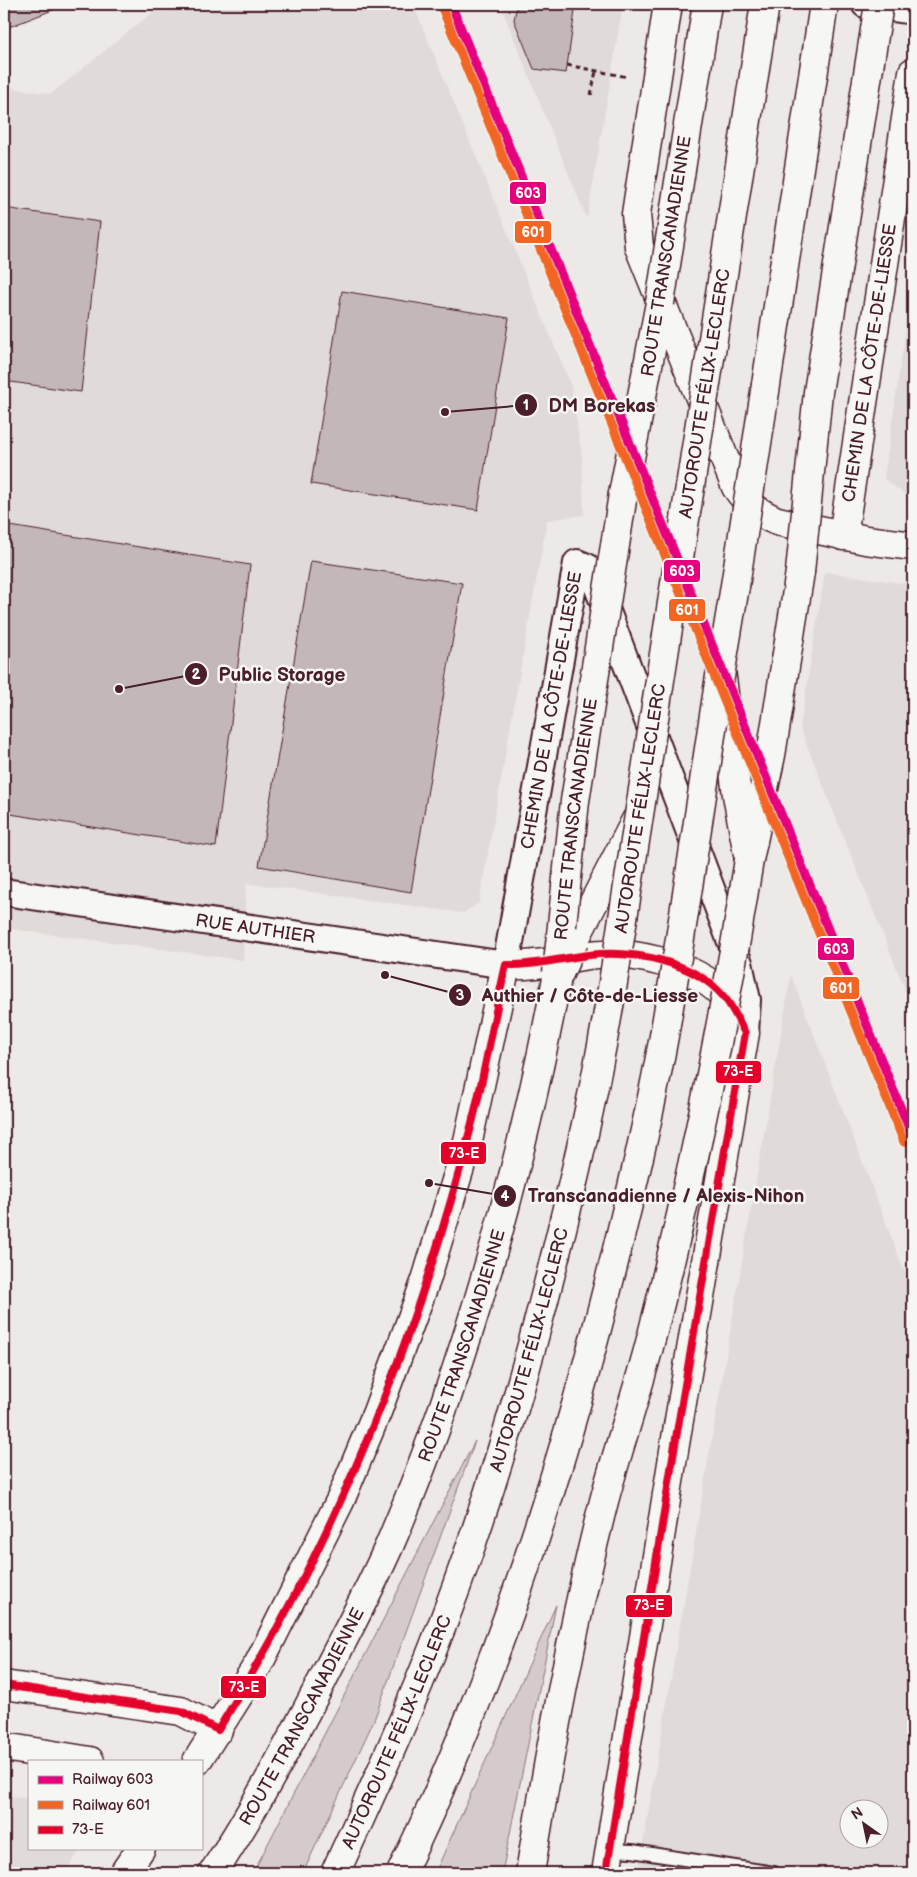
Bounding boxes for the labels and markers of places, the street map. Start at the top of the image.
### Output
callout: DM Borekas [514,388,665,422]
callout: Public Storage [184,657,355,691]
callout: Authier / Côte-de-Liesse [447,978,708,1012]
callout: Transcanadienne / Alexis-Nihon [493,1179,814,1213]

